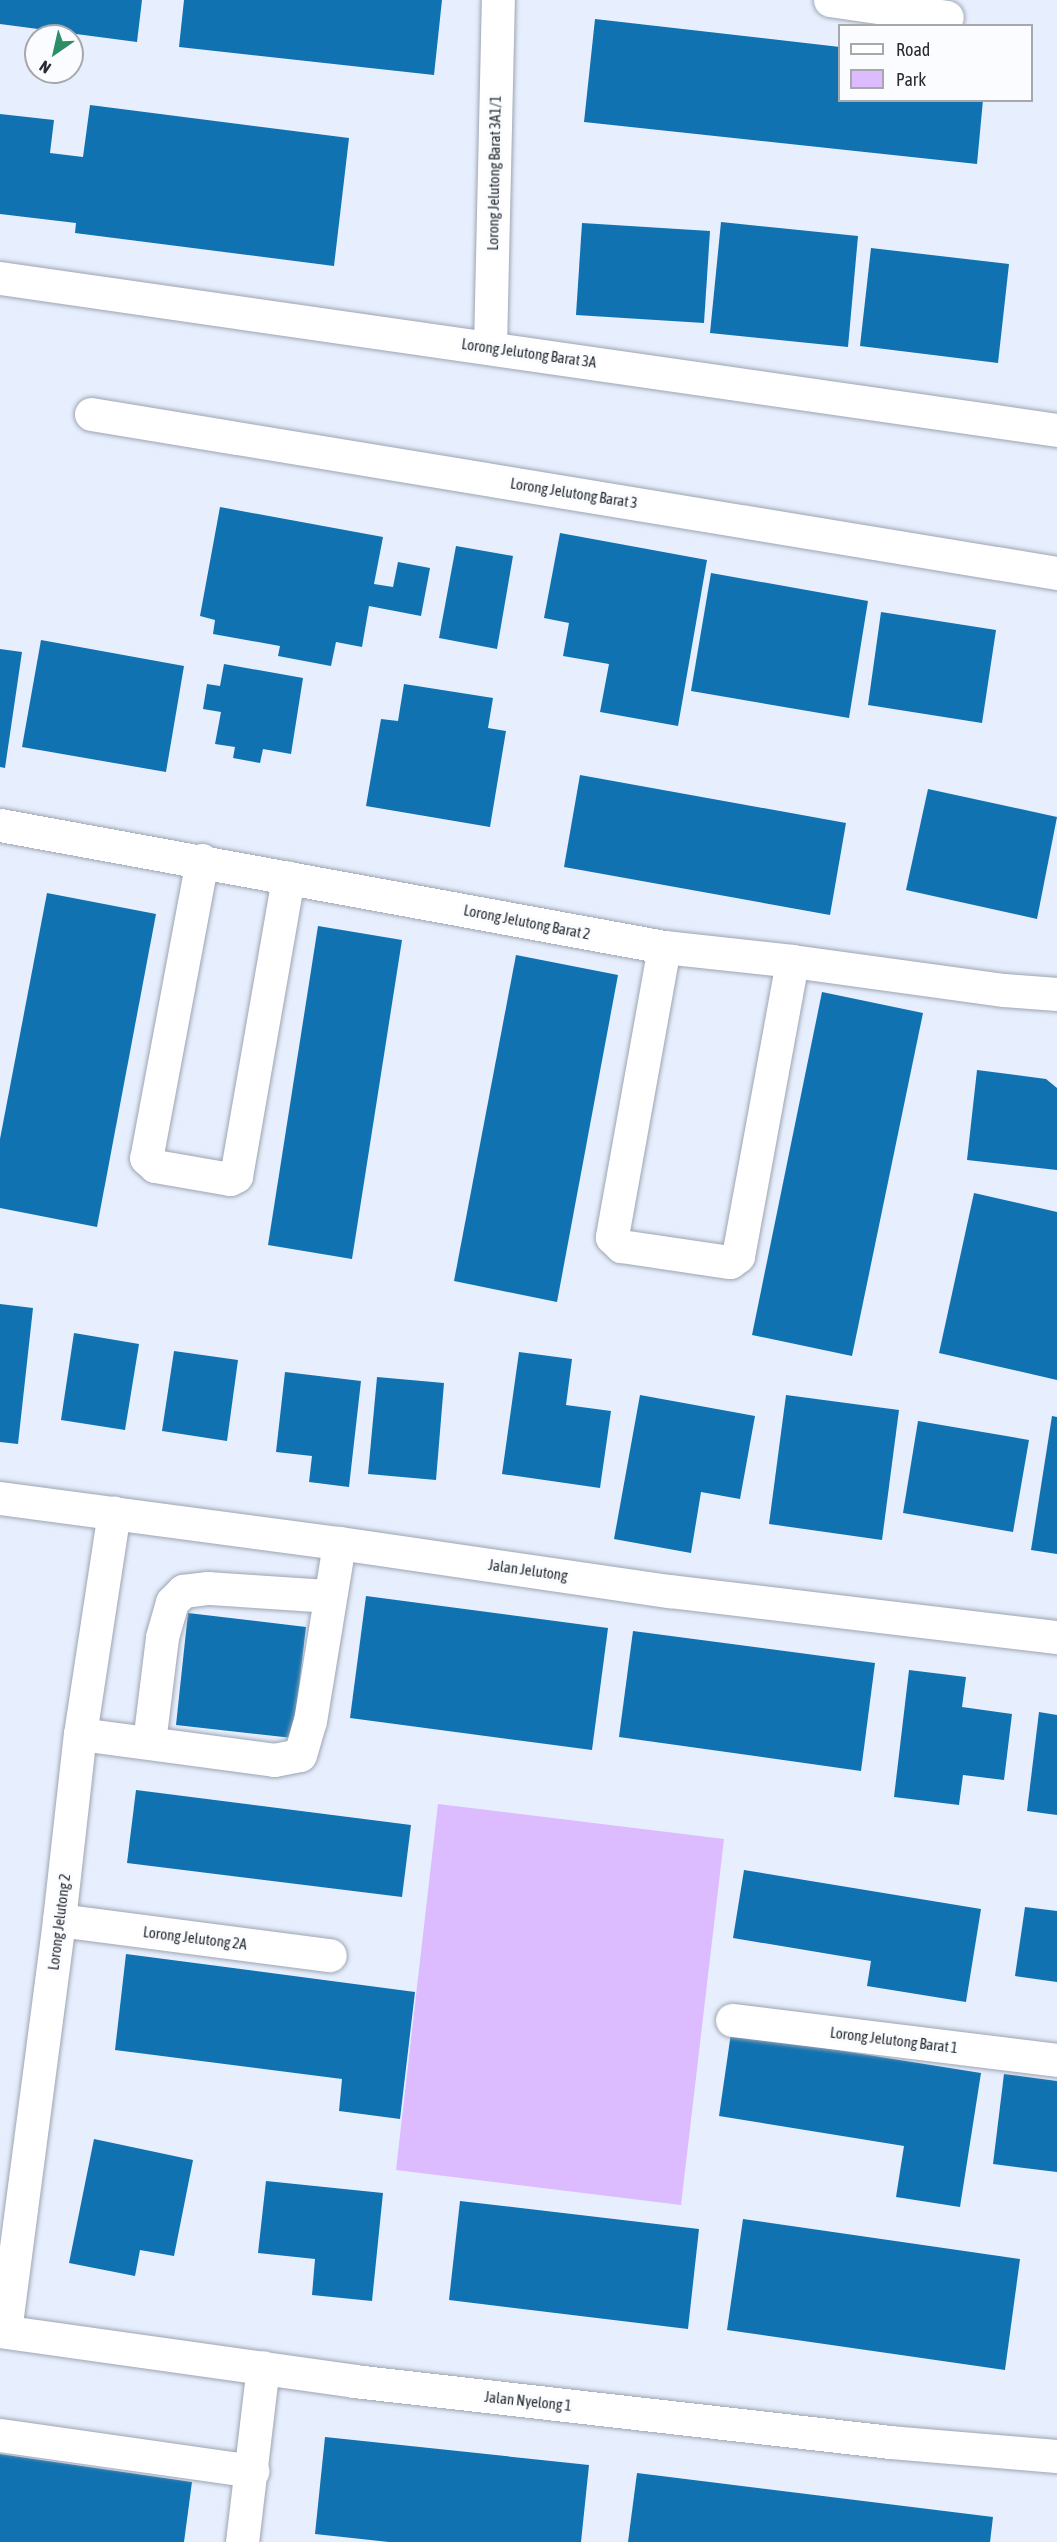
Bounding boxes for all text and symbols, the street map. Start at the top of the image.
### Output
north arrow [24,24,84,84]
legend [838,24,1033,102]
text: Road [896,39,930,60]
text: N [36,57,54,77]
text: Park [896,69,926,90]
street label: Lorong Jelutong Barat 3A1/1 [484,95,504,251]
street label: Lorong Jelutong Barat 3A [460,335,598,371]
street label: Lorong Jelutong Barat 3 [509,474,639,512]
street label: Lorong Jelutong Barat 2 [462,901,592,943]
street label: Jalan Jelutong [487,1556,569,1584]
street label: Lorong Jelutong 2 [44,1873,74,1971]
street label: Lorong Jelutong 2A [142,1923,248,1953]
street label: Lorong Jelutong Barat 1 [829,2023,959,2057]
street label: Jalan Nyelong 1 [484,2387,572,2415]

